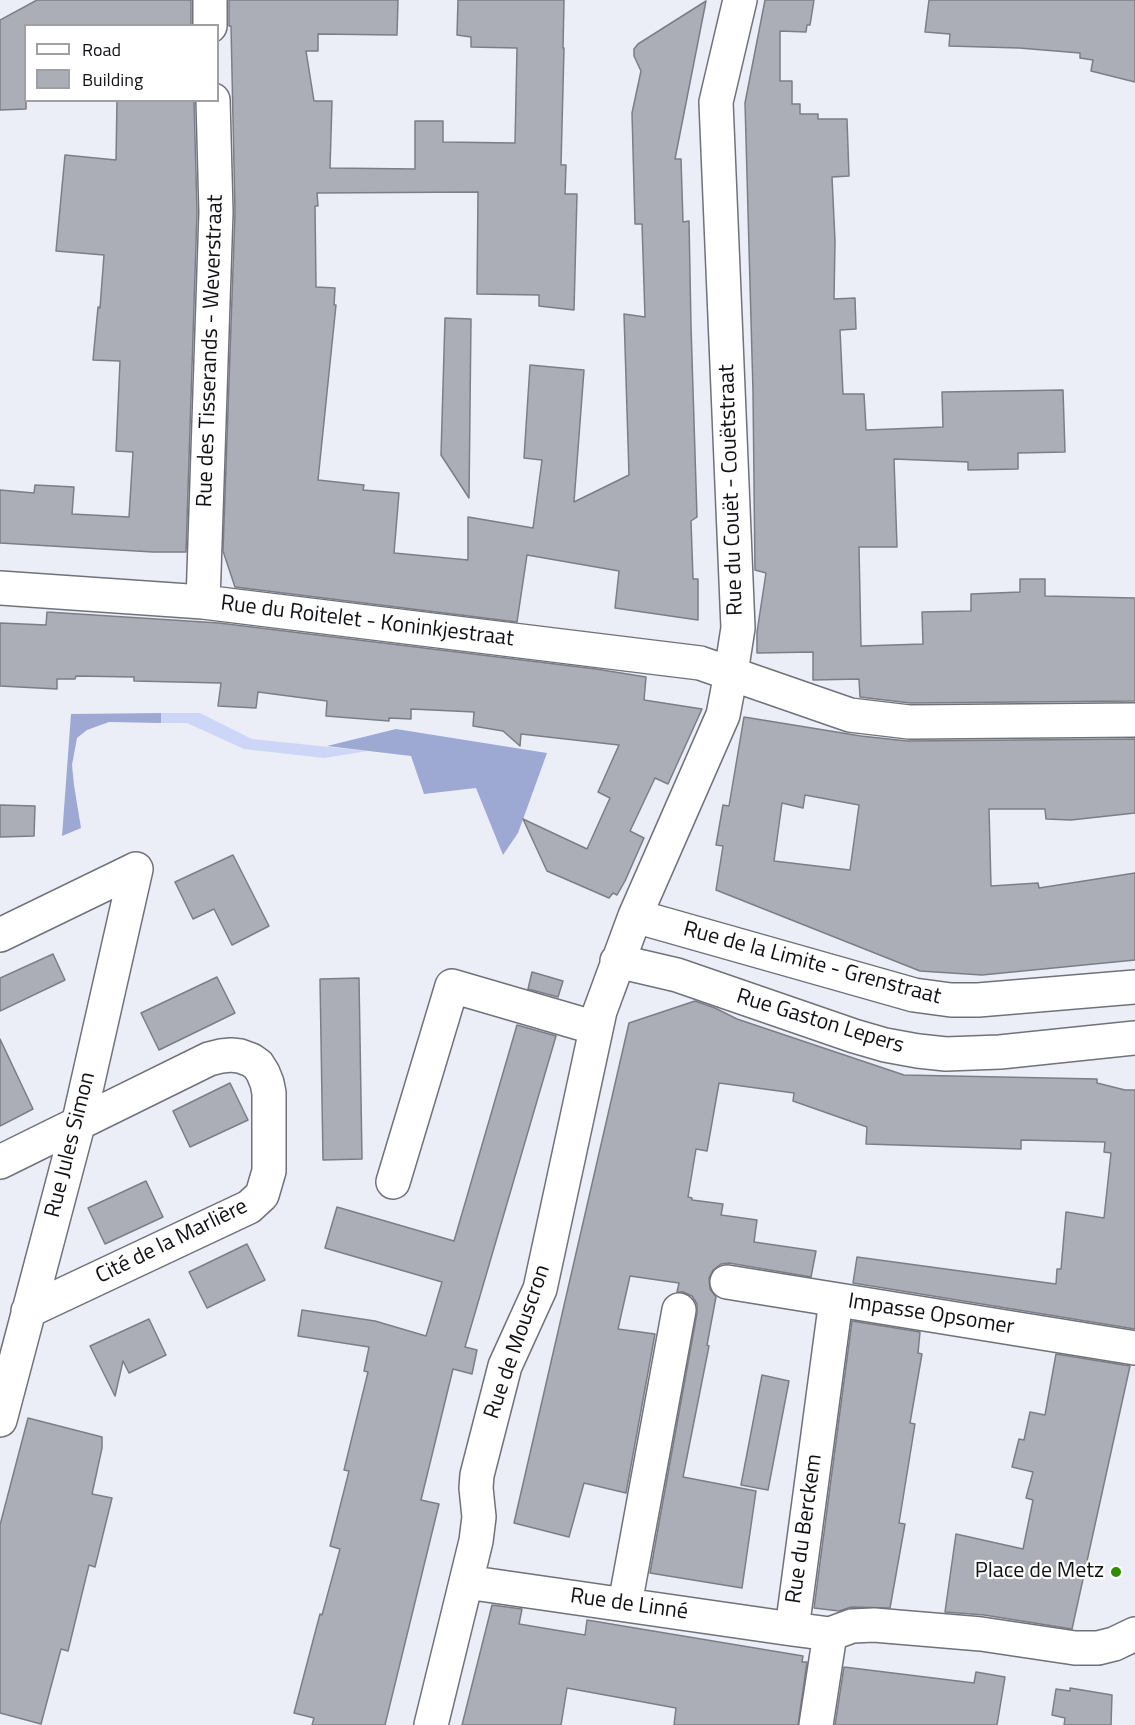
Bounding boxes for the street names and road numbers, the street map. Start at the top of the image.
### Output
street label: Rue des Tisserands - Weverstraat [192,194,230,508]
street label: Rue du Couët - Couëtstraat [714,364,750,616]
street label: Rue du Roitelet - Koninkjestraat [219,591,515,653]
street label: Rue de la Limite - Grenstraat [680,917,944,1011]
street label: Rue Gaston Lepers [733,984,907,1060]
street label: Rue Jules Simon [40,1070,102,1220]
street label: Cité de la Marlière [92,1194,252,1290]
street label: Rue de Mouscron [479,1262,557,1422]
street label: Impasse Opsomer [846,1289,1016,1341]
street label: Rue du Berckem [781,1453,829,1605]
street label: Rue de Linné [568,1584,690,1626]

